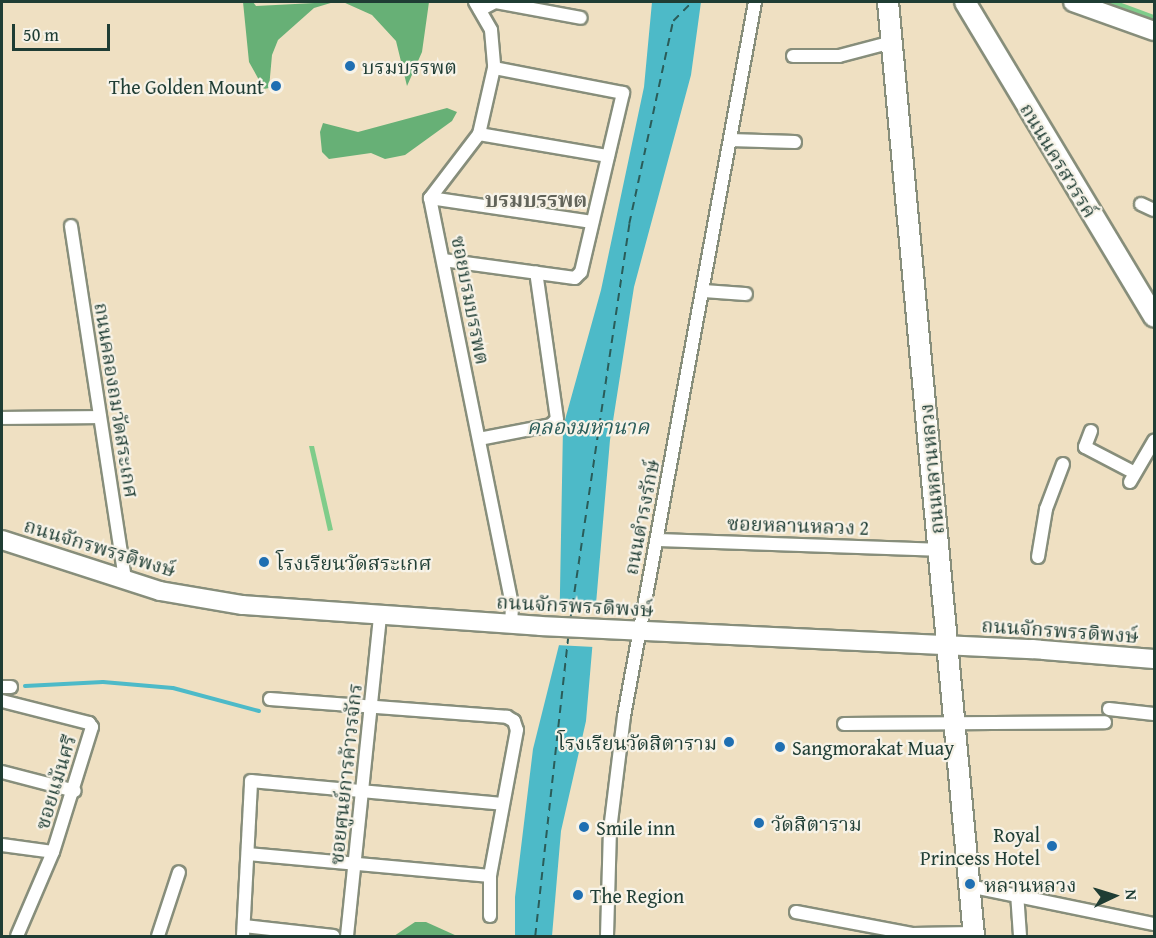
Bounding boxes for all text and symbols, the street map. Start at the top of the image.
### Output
scale bar [15,12,112,50]
text: 50 m [23,21,59,48]
place label: บรมบรรพต [362,54,457,78]
marker: บรมบรรพต [343,59,357,73]
place label: The Golden Mount [109,74,264,98]
marker: The Golden Mount [269,79,283,93]
street label: ถนนนครสวรรค์ [1015,98,1103,222]
district label: บรมบรรพต [485,187,587,213]
street label: ซอยบรมบรรพต [447,234,495,366]
street label: ถนนคลองถมวัดสระเกศ [90,301,144,499]
street label: ถนนหลานหลวง [913,403,949,535]
water label: คลองมหานาค [527,414,649,440]
street label: ถนนดำรงรักษ์ [618,457,664,577]
street label: ซอยหลานหลวง 2 [727,511,869,539]
street label: ถนนจักรพรรดิพงษ์ [21,513,179,581]
place label: โรงเรียนวัดสระเกศ [276,550,432,574]
marker: โรงเรียนวัดสระเกศ [257,555,271,569]
street label: ถนนจักรพรรดิพงษ์ [496,589,654,621]
street label: ถนนจักรพรรดิพงษ์ [981,613,1139,647]
street label: ซอยศูนย์การค้าวรจักร [324,682,366,866]
place label: โรงเรียนวัดสิตาราม [558,730,717,754]
street label: ซอยแม้นศรี [29,732,81,832]
marker: โรงเรียนวัดสิตาราม [722,735,736,749]
place label: Sangmorakat Muay [792,735,954,759]
marker: Sangmorakat Muay [773,740,787,754]
place label: วัดสิตาราม [771,811,862,835]
place label: Smile inn [596,815,675,839]
marker: วัดสิตาราม [752,816,766,830]
marker: Smile inn [577,820,591,834]
place label: Royal Princess Hotel [920,822,1040,869]
marker: Royal Princess Hotel [1045,839,1059,853]
north arrow [1084,866,1144,926]
place label: หลานหลวง [984,872,1076,896]
marker: หลานหลวง [961,875,979,893]
place label: The Region [590,883,684,907]
marker: The Region [571,888,585,902]
text: N [1120,889,1144,901]

